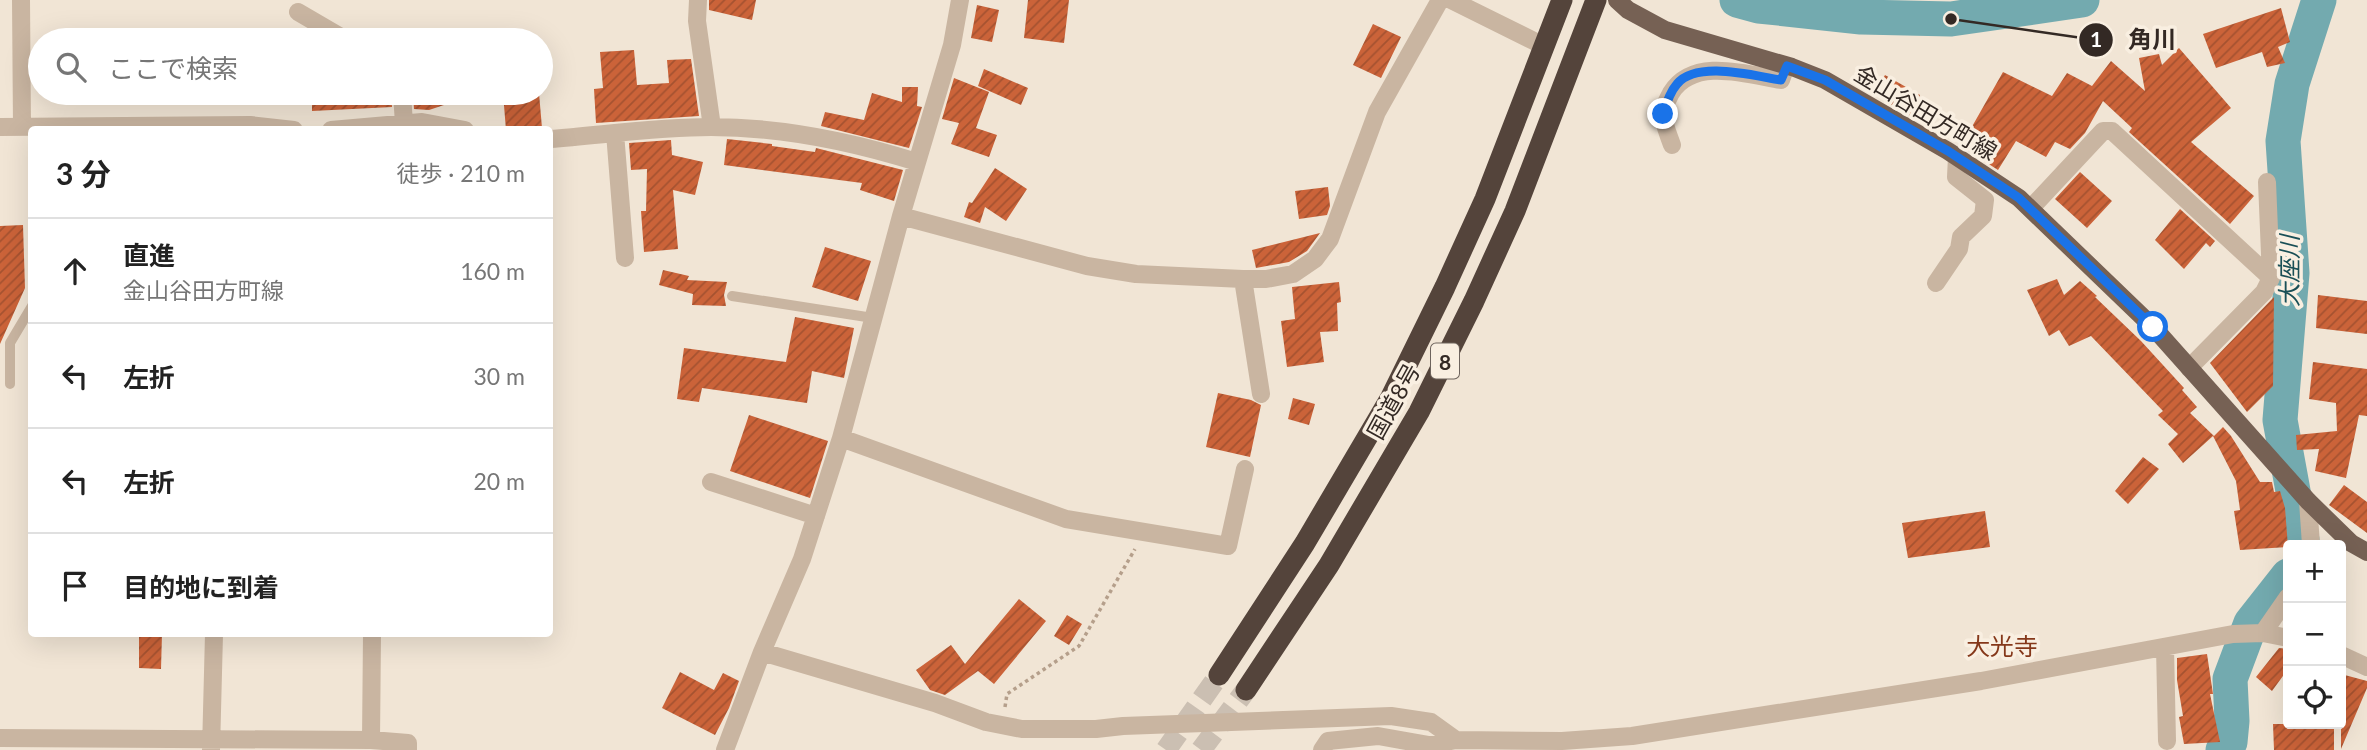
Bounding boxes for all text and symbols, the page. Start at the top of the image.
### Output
callout: 角川 [2079,17,2190,62]
text: 角川 [2128,24,2176,53]
text: 1 [2090,26,2102,51]
search box [28,28,553,105]
icon: search [52,48,90,86]
text: ここで検索 [108,52,238,84]
street label: 金山谷田方町線 [1850,59,2002,165]
route end [1647,98,1678,129]
text: 3 分 [56,155,111,191]
text: 徒歩 · 210 m [396,159,525,187]
water label: 大座川 [2274,232,2303,307]
text: 直進 [123,239,175,271]
icon: ahead [56,252,94,290]
text: 160 m [460,257,525,285]
text: 金山谷田方町線 [123,276,284,304]
route start [2137,311,2168,342]
road number: 8 [1431,344,1459,378]
icon: left [56,357,94,395]
street label: 国道8号 [1361,358,1425,444]
text: 左折 [123,361,175,393]
text: 30 m [474,362,525,390]
icon: left [56,462,94,500]
text: 左折 [123,466,175,498]
text: 20 m [474,467,525,495]
map controls [2283,540,2346,729]
button: + [2283,540,2346,603]
icon: arrive [56,567,94,605]
text: 目的地に到着 [123,571,279,603]
button: − [2283,603,2346,666]
district label: 大光寺 [1966,631,2038,660]
button: locate [2283,666,2346,729]

